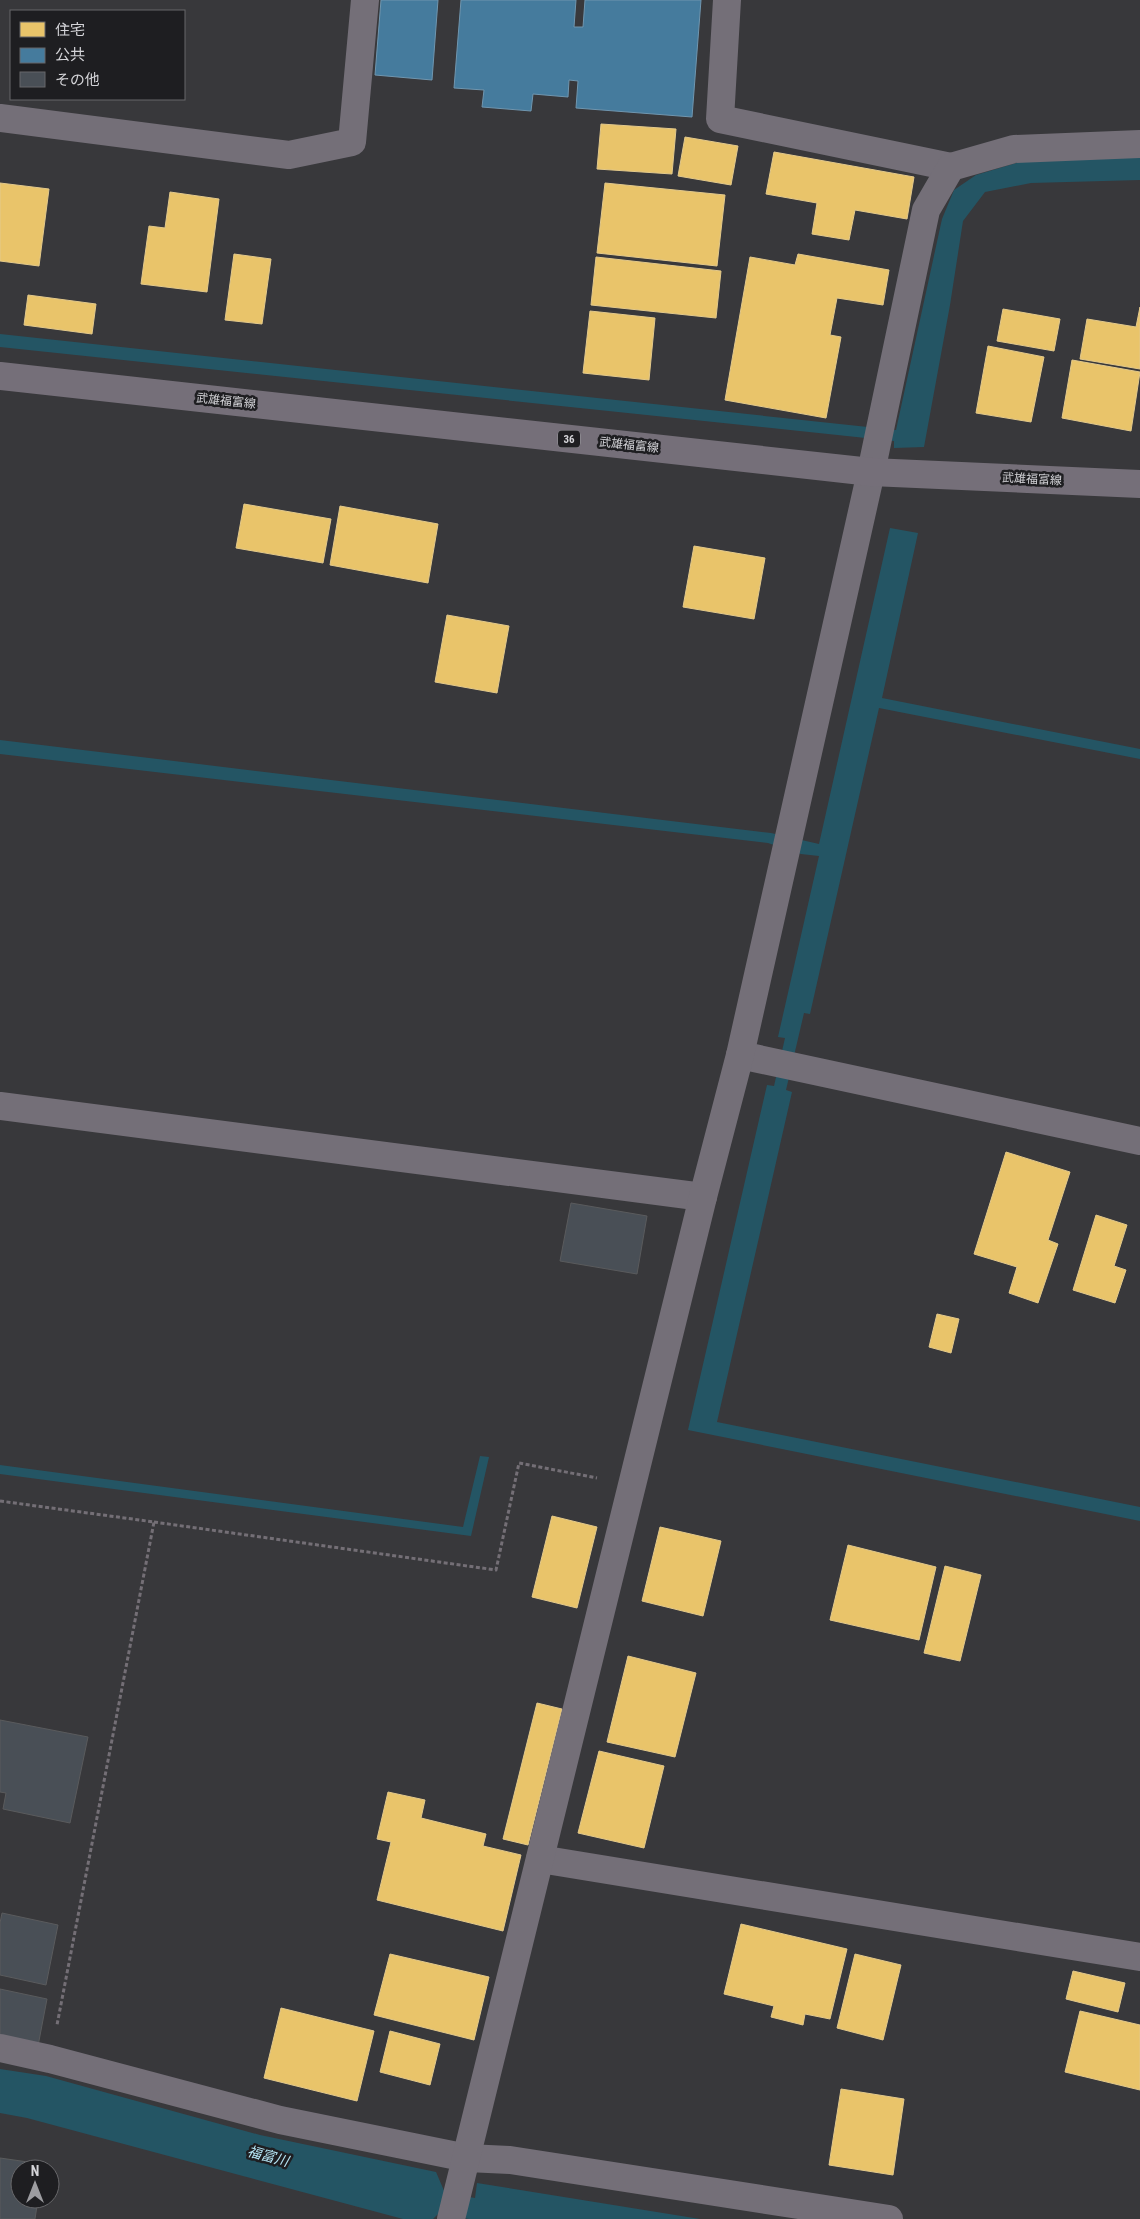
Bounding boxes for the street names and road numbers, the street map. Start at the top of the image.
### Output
street label: 武雄福富線 [195,391,257,411]
road number: 36 [558,430,580,448]
street label: 武雄福富線 [598,435,660,455]
street label: 武雄福富線 [1002,470,1062,488]

